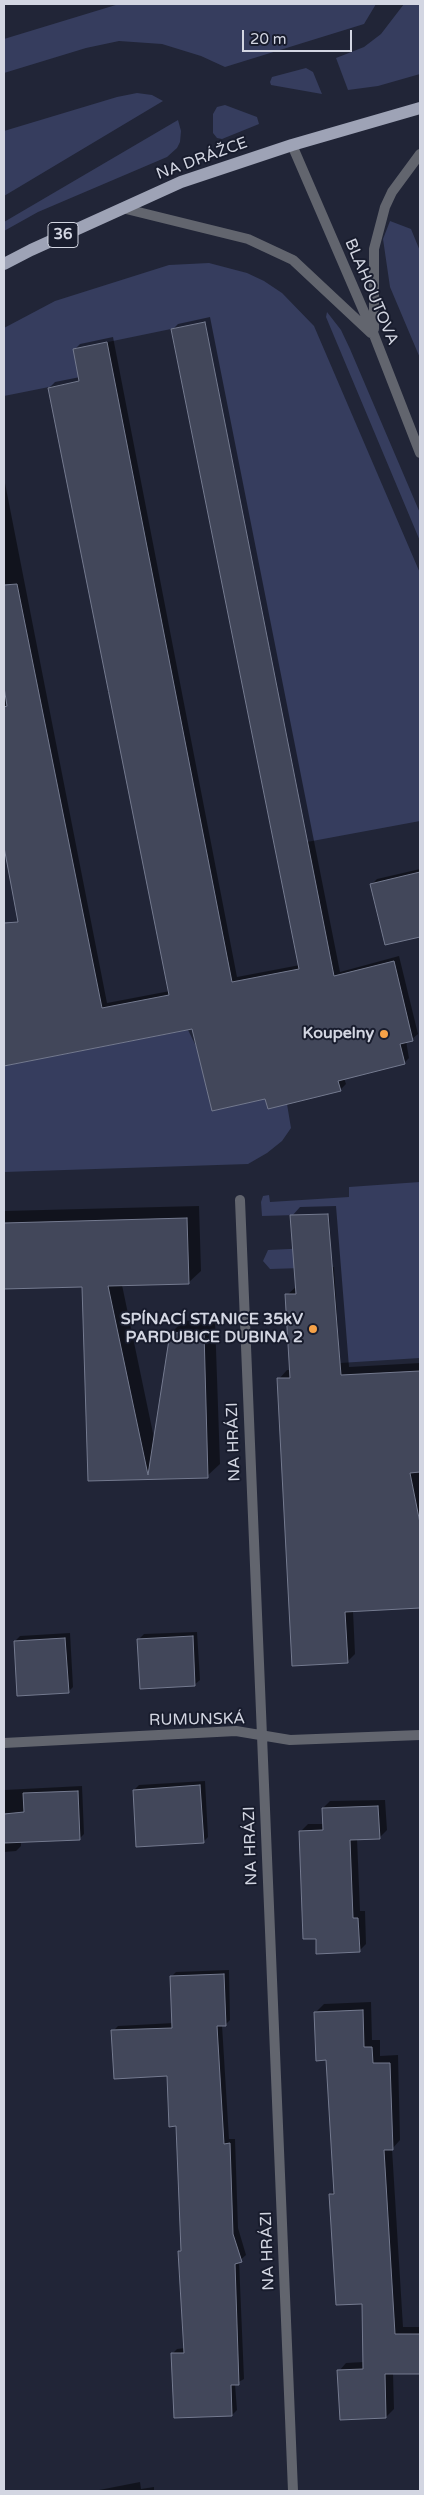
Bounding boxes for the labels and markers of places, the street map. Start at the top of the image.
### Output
place label: Koupelny [302,1024,374,1044]
marker: Koupelny [378,1028,390,1040]
place label: SPÍNACÍ STANICE 35kV PARDUBICE DUBINA 2 [121,1310,303,1348]
marker: SPÍNACÍ STANICE 35kV PARDUBICE DUBINA 2 [307,1323,319,1335]

